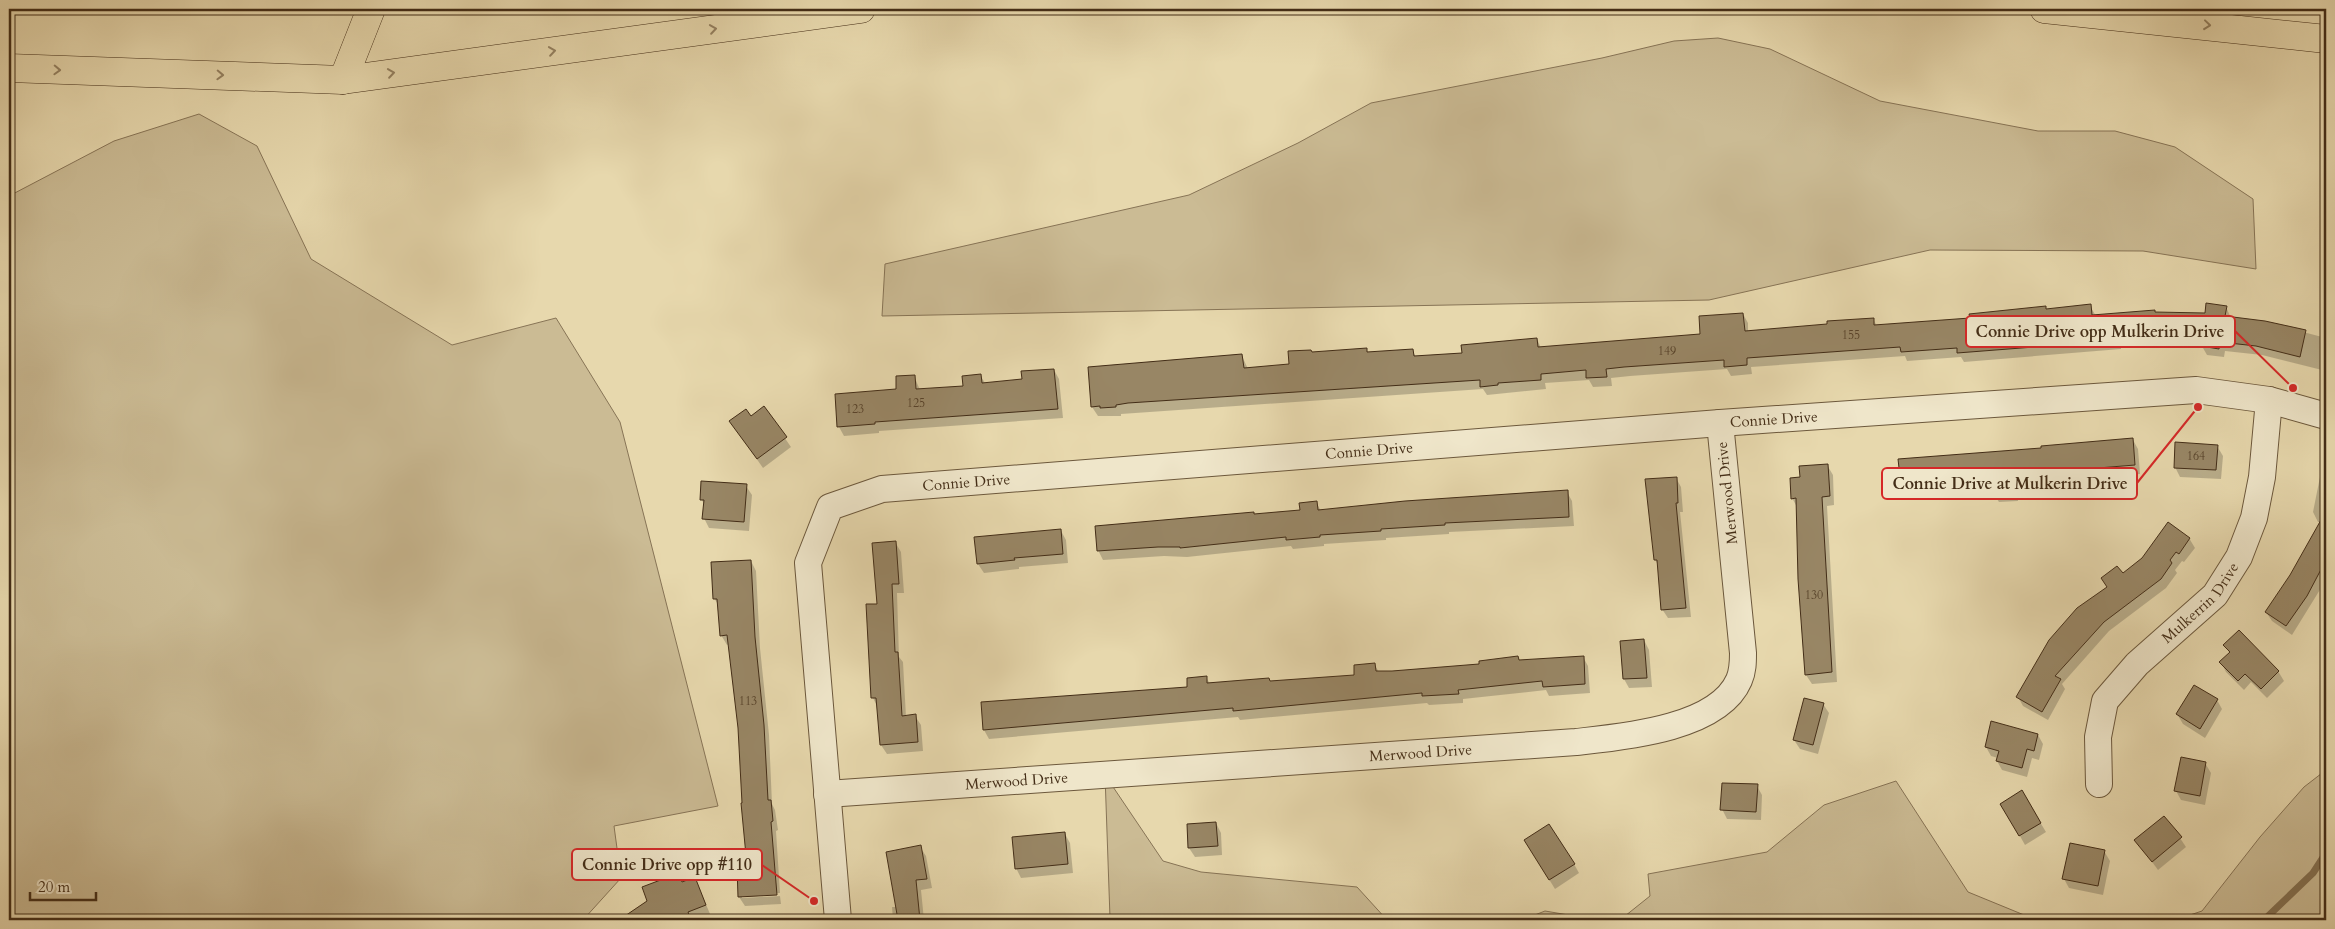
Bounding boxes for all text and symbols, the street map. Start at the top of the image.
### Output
one-way arrow [2203,19,2211,30]
one-way arrow [709,24,717,35]
one-way arrow [548,46,556,57]
one-way arrow [54,64,62,75]
one-way arrow [387,68,395,79]
one-way arrow [216,70,224,81]
callout: Connie Drive opp Mulkerin Drive [1966,316,2235,347]
text: Connie Drive opp Mulkerin Drive [1976,321,2224,343]
house number: 155 [1842,327,1860,343]
house number: 149 [1658,343,1676,359]
house number: 125 [907,395,925,411]
house number: 123 [846,401,864,417]
street label: Connie Drive [1729,406,1819,432]
street label: Connie Drive [1324,437,1414,464]
street label: Merwood Drive [1712,441,1742,545]
house number: 164 [2187,448,2205,464]
callout: Connie Drive at Mulkerin Drive [1882,468,2137,499]
street label: Connie Drive [922,469,1011,496]
text: Connie Drive at Mulkerin Drive [1892,473,2128,495]
street label: Mulkerrin Drive [2157,558,2243,648]
house number: 130 [1805,587,1823,603]
house number: 113 [739,693,757,709]
street label: Merwood Drive [1369,739,1473,766]
street label: Merwood Drive [964,767,1069,794]
callout: Connie Drive opp #110 [572,849,762,880]
text: Connie Drive opp #110 [582,854,752,876]
scale bar [30,869,96,901]
text: 20 m [38,877,70,897]

